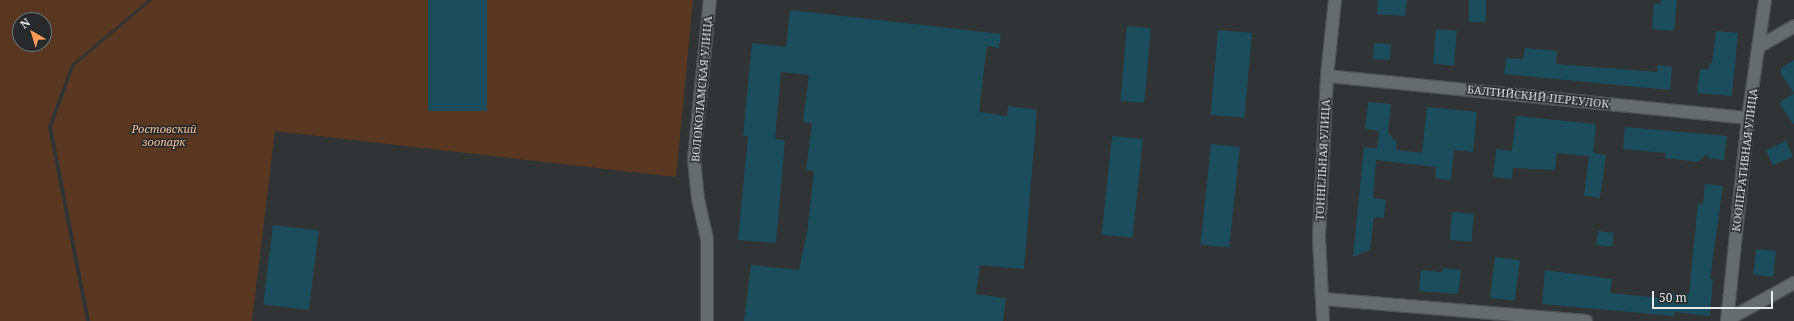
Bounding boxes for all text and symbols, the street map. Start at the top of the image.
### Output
north arrow [12,12,52,52]
text: N [17,14,33,32]
street label: ВОЛОКОЛАМСКАЯ УЛИЦА [689,15,715,163]
street label: БАЛТИЙСКИЙ ПЕРЕУЛОК [1466,83,1610,111]
street label: КООПЕРАТИВНАЯ УЛИЦА [1730,88,1760,232]
street label: ТОННЕЛЬНАЯ УЛИЦА [1313,99,1333,221]
park label: Ростовский зоопарк [131,123,197,149]
scale bar [1654,283,1775,309]
text: 50 m [1659,289,1687,306]

